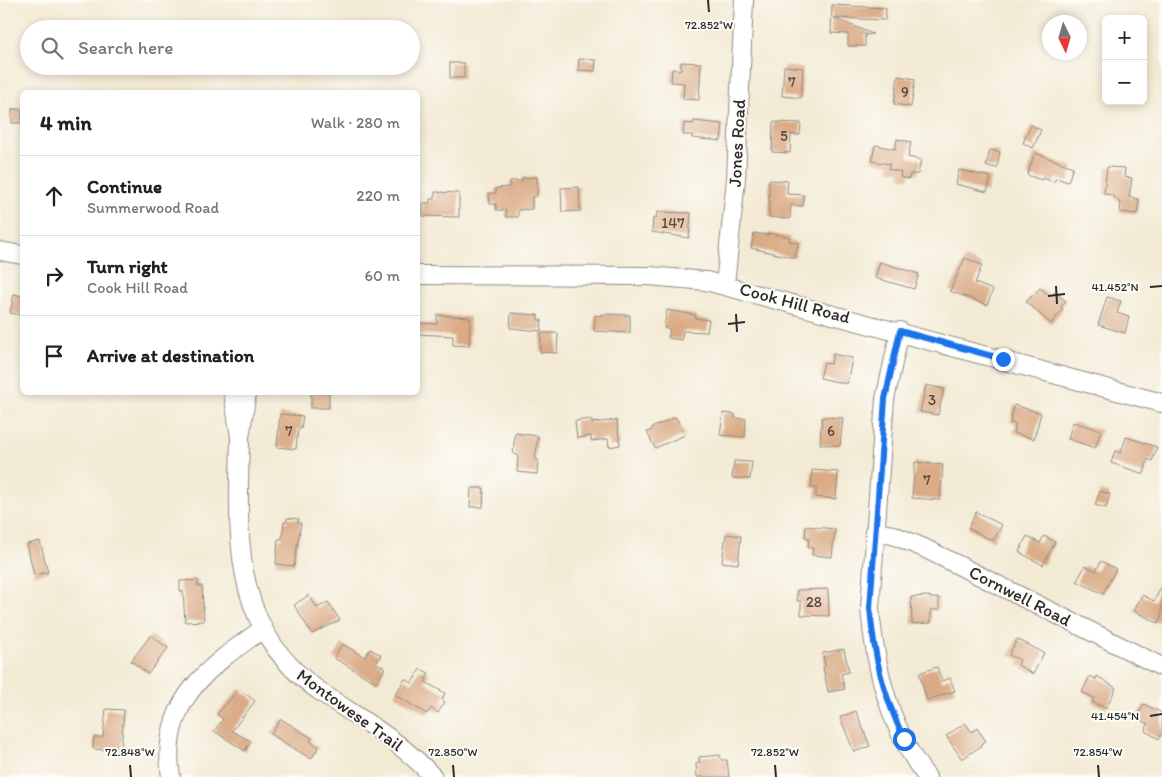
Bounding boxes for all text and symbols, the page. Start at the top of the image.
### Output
north arrow [1042,15,1087,60]
map controls [1102,15,1147,105]
button: + [1102,15,1147,60]
text: 72.852°W [685,18,733,32]
search box [20,20,420,75]
icon: search [38,34,66,62]
text: Search here [78,36,173,59]
button: − [1102,60,1147,105]
house number: 7 [788,73,796,91]
house number: 9 [901,83,909,101]
street label: Jones Road [724,98,750,187]
text: 4 min [40,110,92,135]
text: Walk · 280 m [311,113,400,132]
house number: 5 [780,127,788,145]
text: Continue [87,175,162,198]
icon: ahead [40,182,68,210]
text: 220 m [356,186,400,205]
text: Summerwood Road [87,198,219,217]
house number: 147 [661,214,685,232]
text: Turn right [87,255,168,278]
icon: right [40,262,68,290]
text: 60 m [365,266,400,285]
text: Cook Hill Road [87,278,188,297]
street label: Cook Hill Road [737,278,853,328]
text: 41.452°N [1091,280,1139,294]
icon: arrive [40,342,68,370]
text: Arrive at destination [87,344,254,367]
route end [992,348,1015,371]
house number: 3 [928,391,936,409]
house number: 7 [285,422,293,440]
house number: 6 [827,422,835,440]
house number: 7 [923,471,931,489]
street label: Cornwell Road [965,561,1075,631]
house number: 28 [806,593,822,611]
street label: Montowese Trail [292,664,408,756]
text: 41.454°N [1091,709,1139,723]
route start [893,728,916,751]
text: 72.848°W [105,745,155,759]
text: 72.850°W [428,745,478,759]
text: 72.852°W [751,745,799,759]
text: 72.854°W [1073,745,1123,759]

